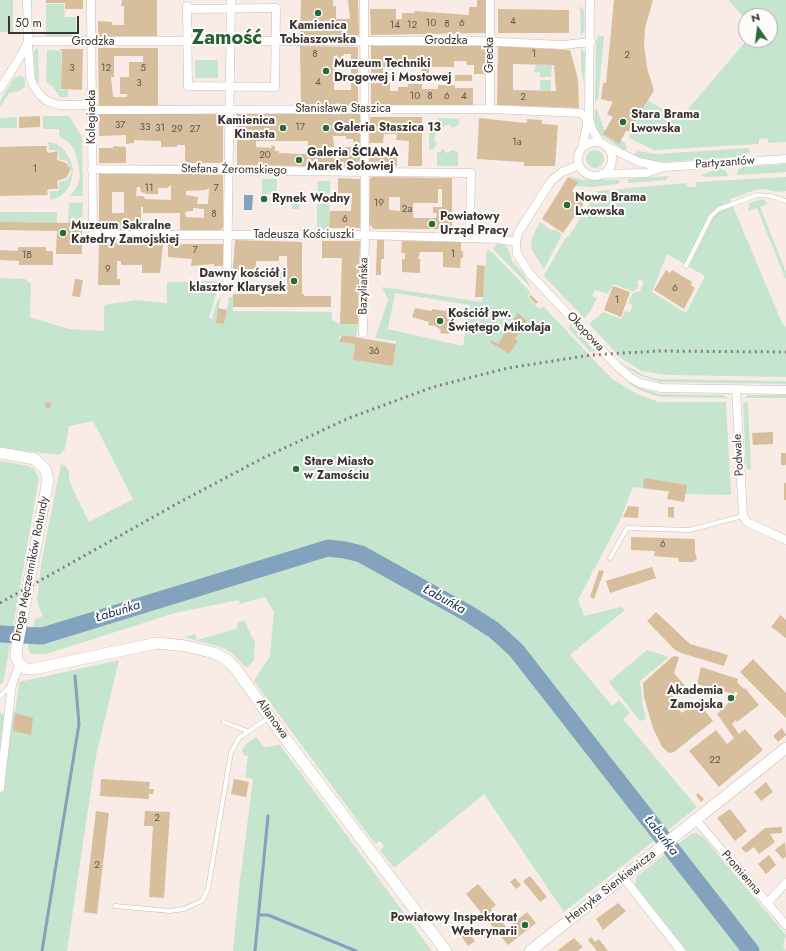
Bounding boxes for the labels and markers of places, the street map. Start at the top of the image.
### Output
marker: Kamienica Tobiaszowska [313,8,323,18]
place label: Kamienica Tobiaszowska [280,19,356,47]
place label: Muzeum Techniki Drogowej i Mostowej [334,57,452,85]
marker: Muzeum Techniki Drogowej i Mostowej [321,66,331,76]
place label: Stara Brama Lwowska [631,108,699,136]
place label: Kamienica Kinasta [218,114,275,142]
marker: Stara Brama Lwowska [618,117,628,127]
place label: Galeria Staszica 13 [334,121,441,135]
marker: Kamienica Kinasta [278,123,288,133]
marker: Galeria Staszica 13 [321,123,331,133]
place label: Galeria ŚCIANA Marek Sołowiej [307,146,399,174]
marker: Galeria ŚCIANA Marek Sołowiej [294,155,304,165]
place label: Nowa Brama Lwowska [575,191,646,219]
place label: Rynek Wodny [272,192,350,206]
marker: Rynek Wodny [259,194,269,204]
marker: Nowa Brama Lwowska [562,200,572,210]
place label: Powiatowy Urząd Pracy [440,210,508,238]
place label: Muzeum Sakralne Katedry Zamojskiej [71,219,179,247]
marker: Powiatowy Urząd Pracy [427,219,437,229]
marker: Muzeum Sakralne Katedry Zamojskiej [58,228,68,238]
place label: Dawny kościół i klasztor Klarysek [189,267,286,295]
marker: Dawny kościół i klasztor Klarysek [289,276,299,286]
place label: Kościół pw. Świętego Mikołaja [448,307,551,335]
marker: Kościół pw. Świętego Mikołaja [435,316,445,326]
place label: Stare Miasto w Zamościu [304,455,374,483]
marker: Stare Miasto w Zamościu [291,464,301,474]
place label: Akademia Zamojska [667,684,723,712]
marker: Akademia Zamojska [726,693,736,703]
place label: Powiatowy Inspektorat Weterynarii [390,911,517,939]
marker: Powiatowy Inspektorat Weterynarii [520,920,530,930]

